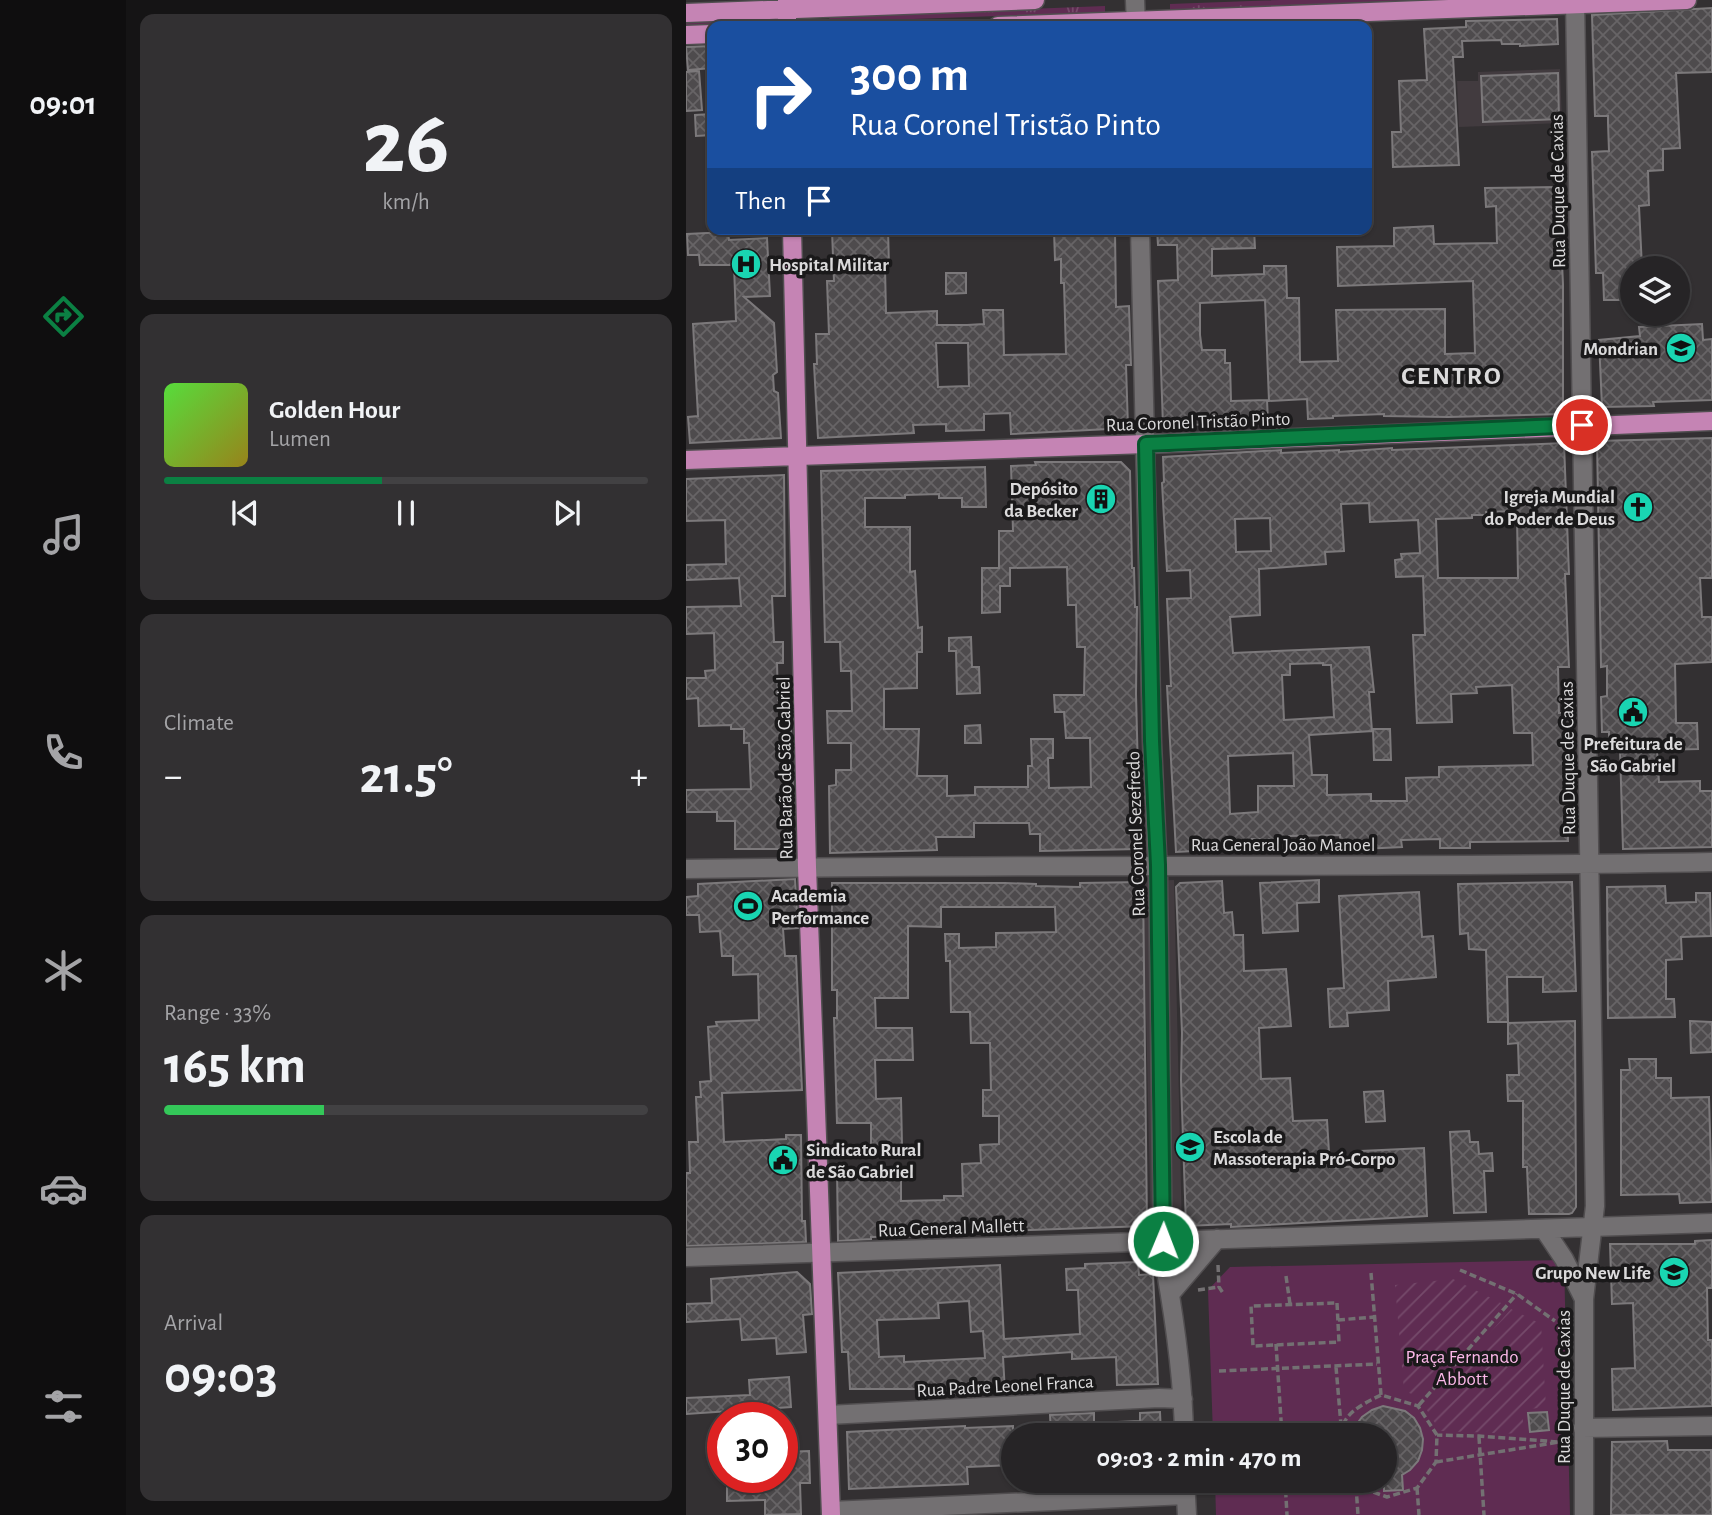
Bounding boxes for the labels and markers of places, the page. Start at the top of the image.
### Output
hospital icon: Hospital Militar [729,247,763,281]
place label: Hospital Militar [769,256,889,275]
school or university icon: Mondrian [1664,331,1698,365]
place label: Mondrian [1583,340,1658,359]
pin [1552,395,1612,455]
place label: Depósito da Becker [1004,480,1078,521]
building icon: Depósito da Becker [1084,482,1118,516]
place label: Igreja Mundial do Poder de Deus [1485,488,1615,529]
church icon: Igreja Mundial do Poder de Deus [1621,490,1655,524]
public building icon: Prefeitura de São Gabriel [1616,695,1650,729]
place label: Prefeitura de São Gabriel [1583,735,1683,776]
place label: Academia Performance [771,887,869,928]
sports icon: Academia Performance [731,889,765,923]
place label: Escola de Massoterapia Pró-Corpo [1213,1128,1395,1169]
school or university icon: Escola de Massoterapia Pró-Corpo [1173,1130,1207,1164]
place label: Sindicato Rural de São Gabriel [806,1141,922,1182]
public building icon: Sindicato Rural de São Gabriel [766,1143,800,1177]
school or university icon: Grupo New Life [1657,1255,1691,1289]
place label: Grupo New Life [1535,1264,1651,1283]

